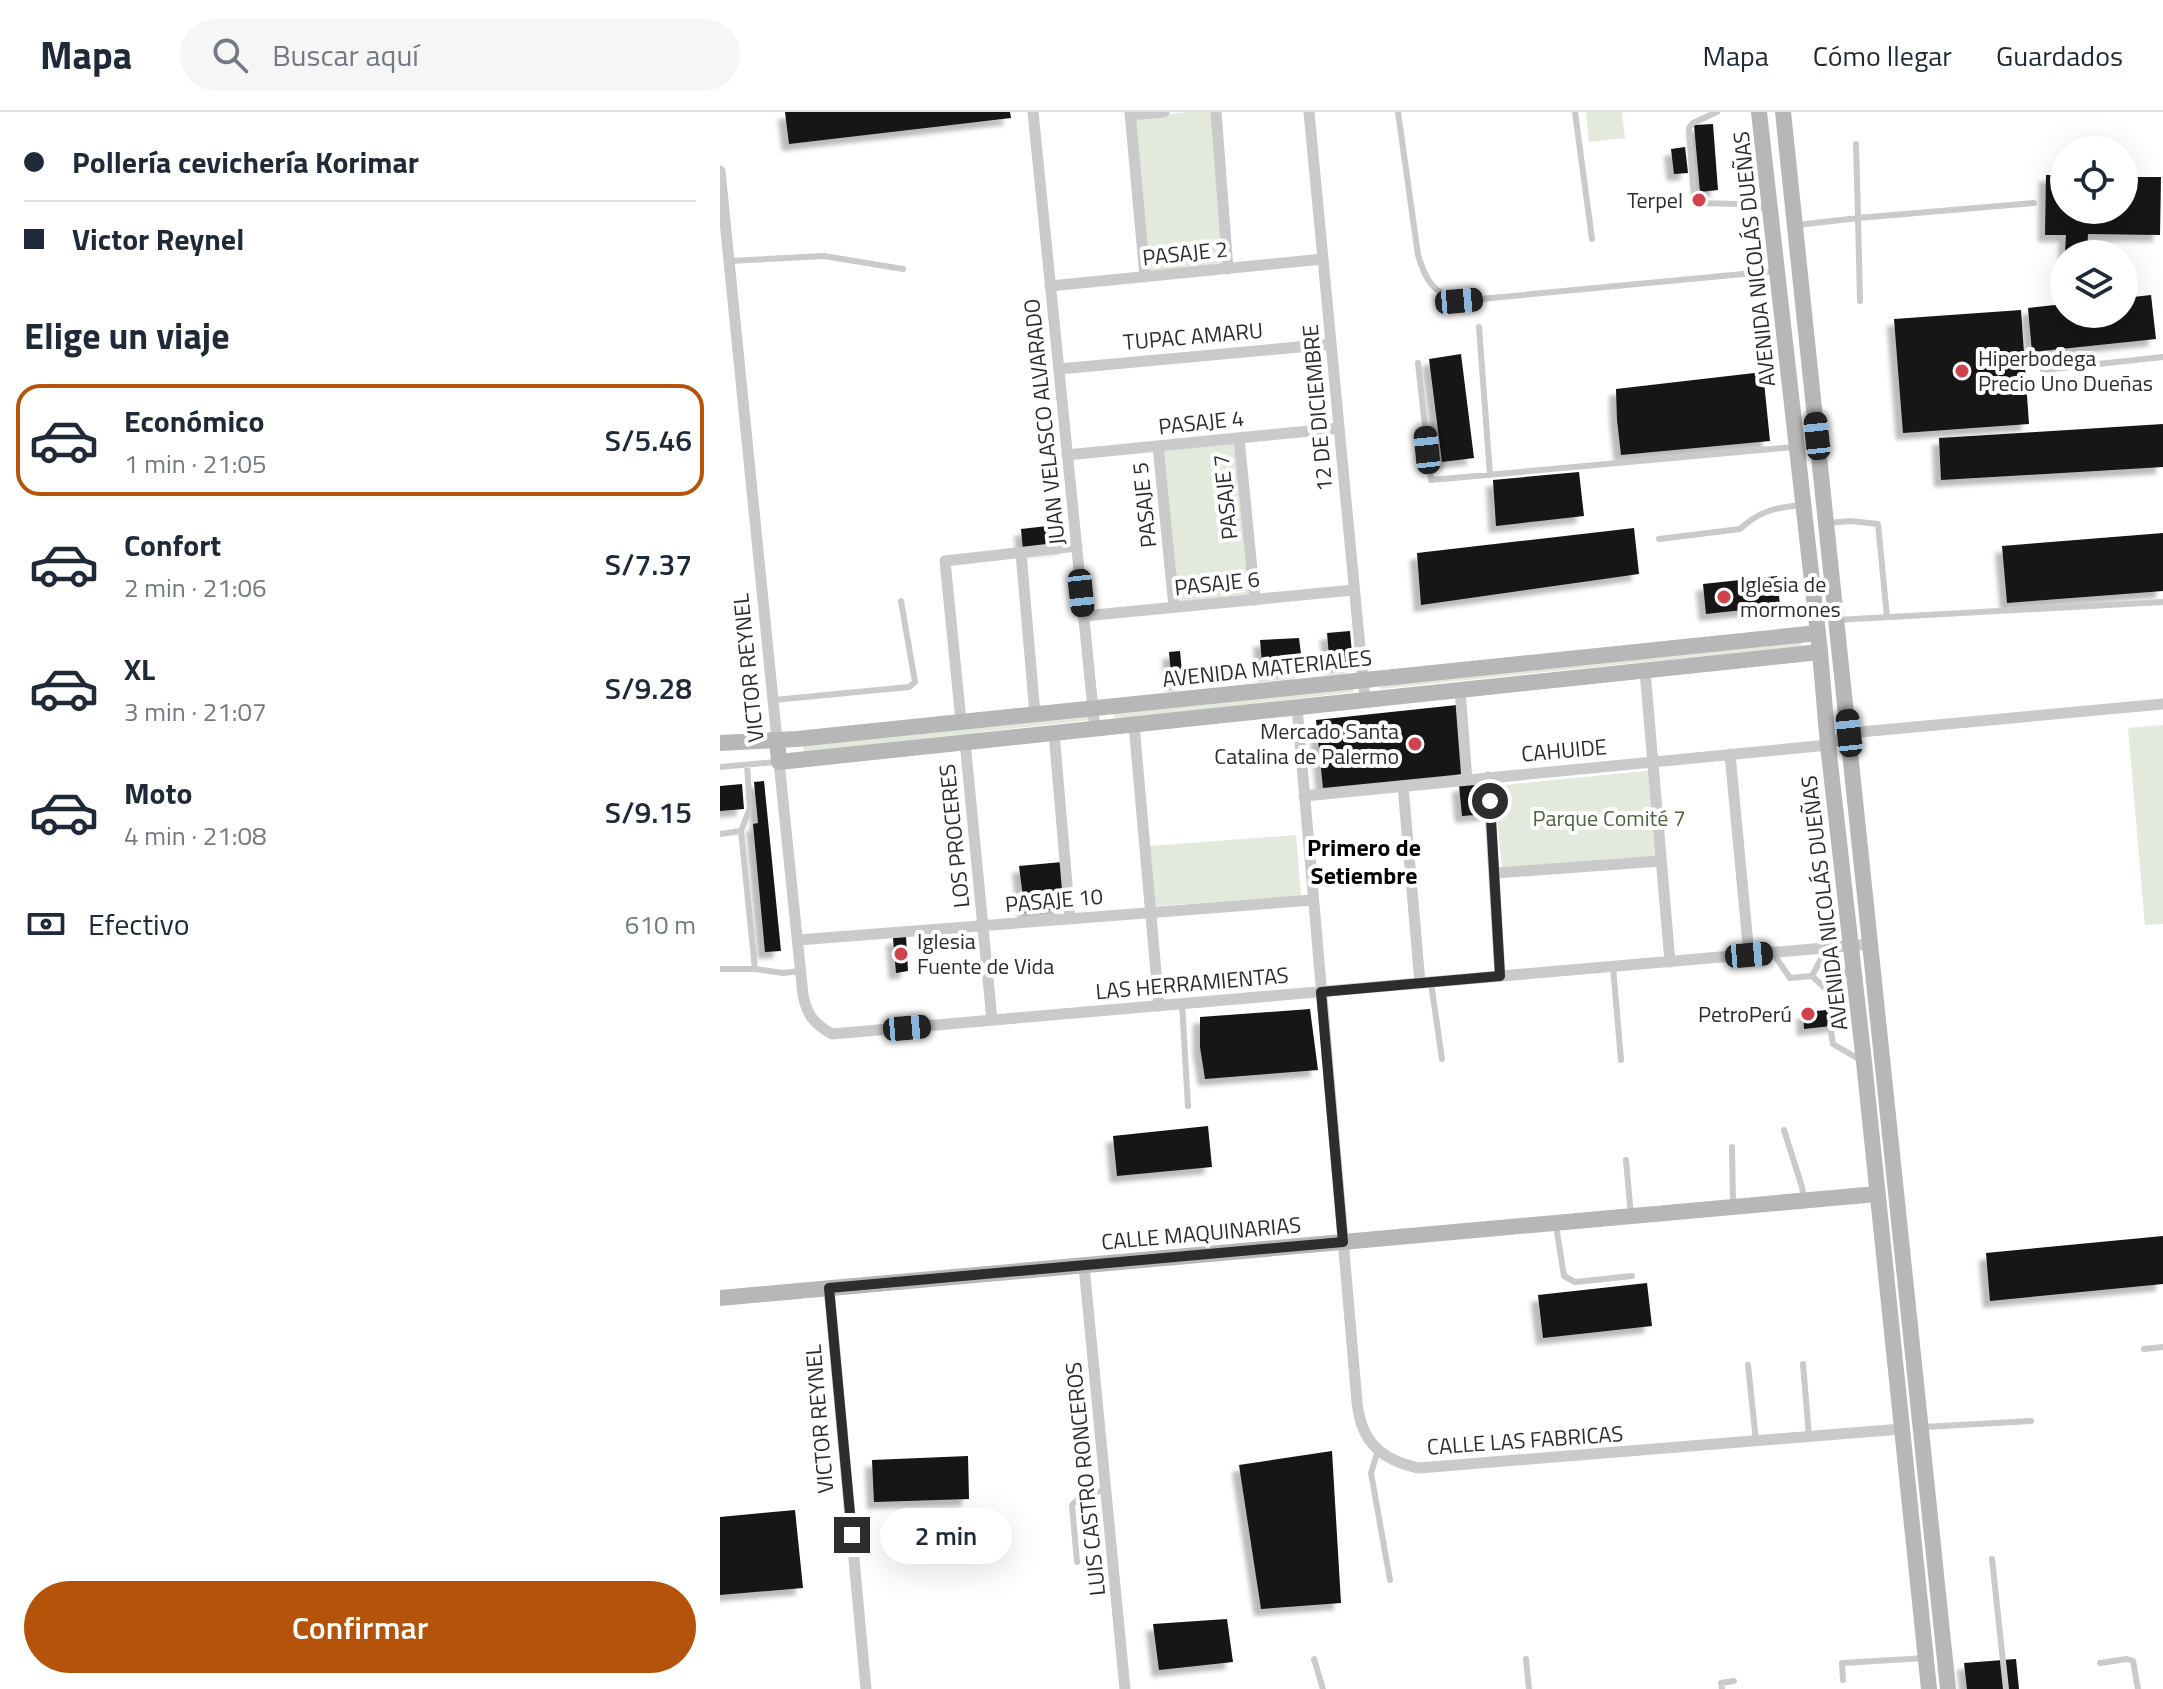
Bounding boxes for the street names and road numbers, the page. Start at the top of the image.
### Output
street label: AVENIDA NICOLÁS DUEÑAS [1724,130,1784,388]
street label: PASAJE 2 [1141,232,1229,274]
street label: JUAN VELASCO ALVARADO [1014,297,1074,547]
street label: TUPAC AMARU [1122,313,1264,359]
street label: 12 DE DICIEMBRE [1293,323,1341,493]
street label: PASAJE 4 [1157,401,1245,443]
street label: PASAJE 7 [1204,453,1246,541]
street label: PASAJE 5 [1123,461,1165,549]
street label: PASAJE 6 [1173,562,1261,604]
street label: VICTOR REYNEL [723,591,773,744]
street label: AVENIDA MATERIALES [1161,640,1373,696]
street label: CAHUIDE [1520,729,1608,771]
street label: LOS PROCERES [930,763,978,909]
street label: AVENIDA NICOLÁS DUEÑAS [1791,774,1857,1032]
street label: PASAJE 10 [1004,879,1104,921]
street label: LAS HERRAMIENTAS [1094,958,1290,1008]
street label: CALLE MAQUINARIAS [1100,1207,1302,1259]
street label: VICTOR REYNEL [796,1343,842,1495]
street label: LUIS CASTRO RONCEROS [1056,1360,1114,1598]
street label: CALLE LAS FABRICAS [1426,1416,1624,1464]

